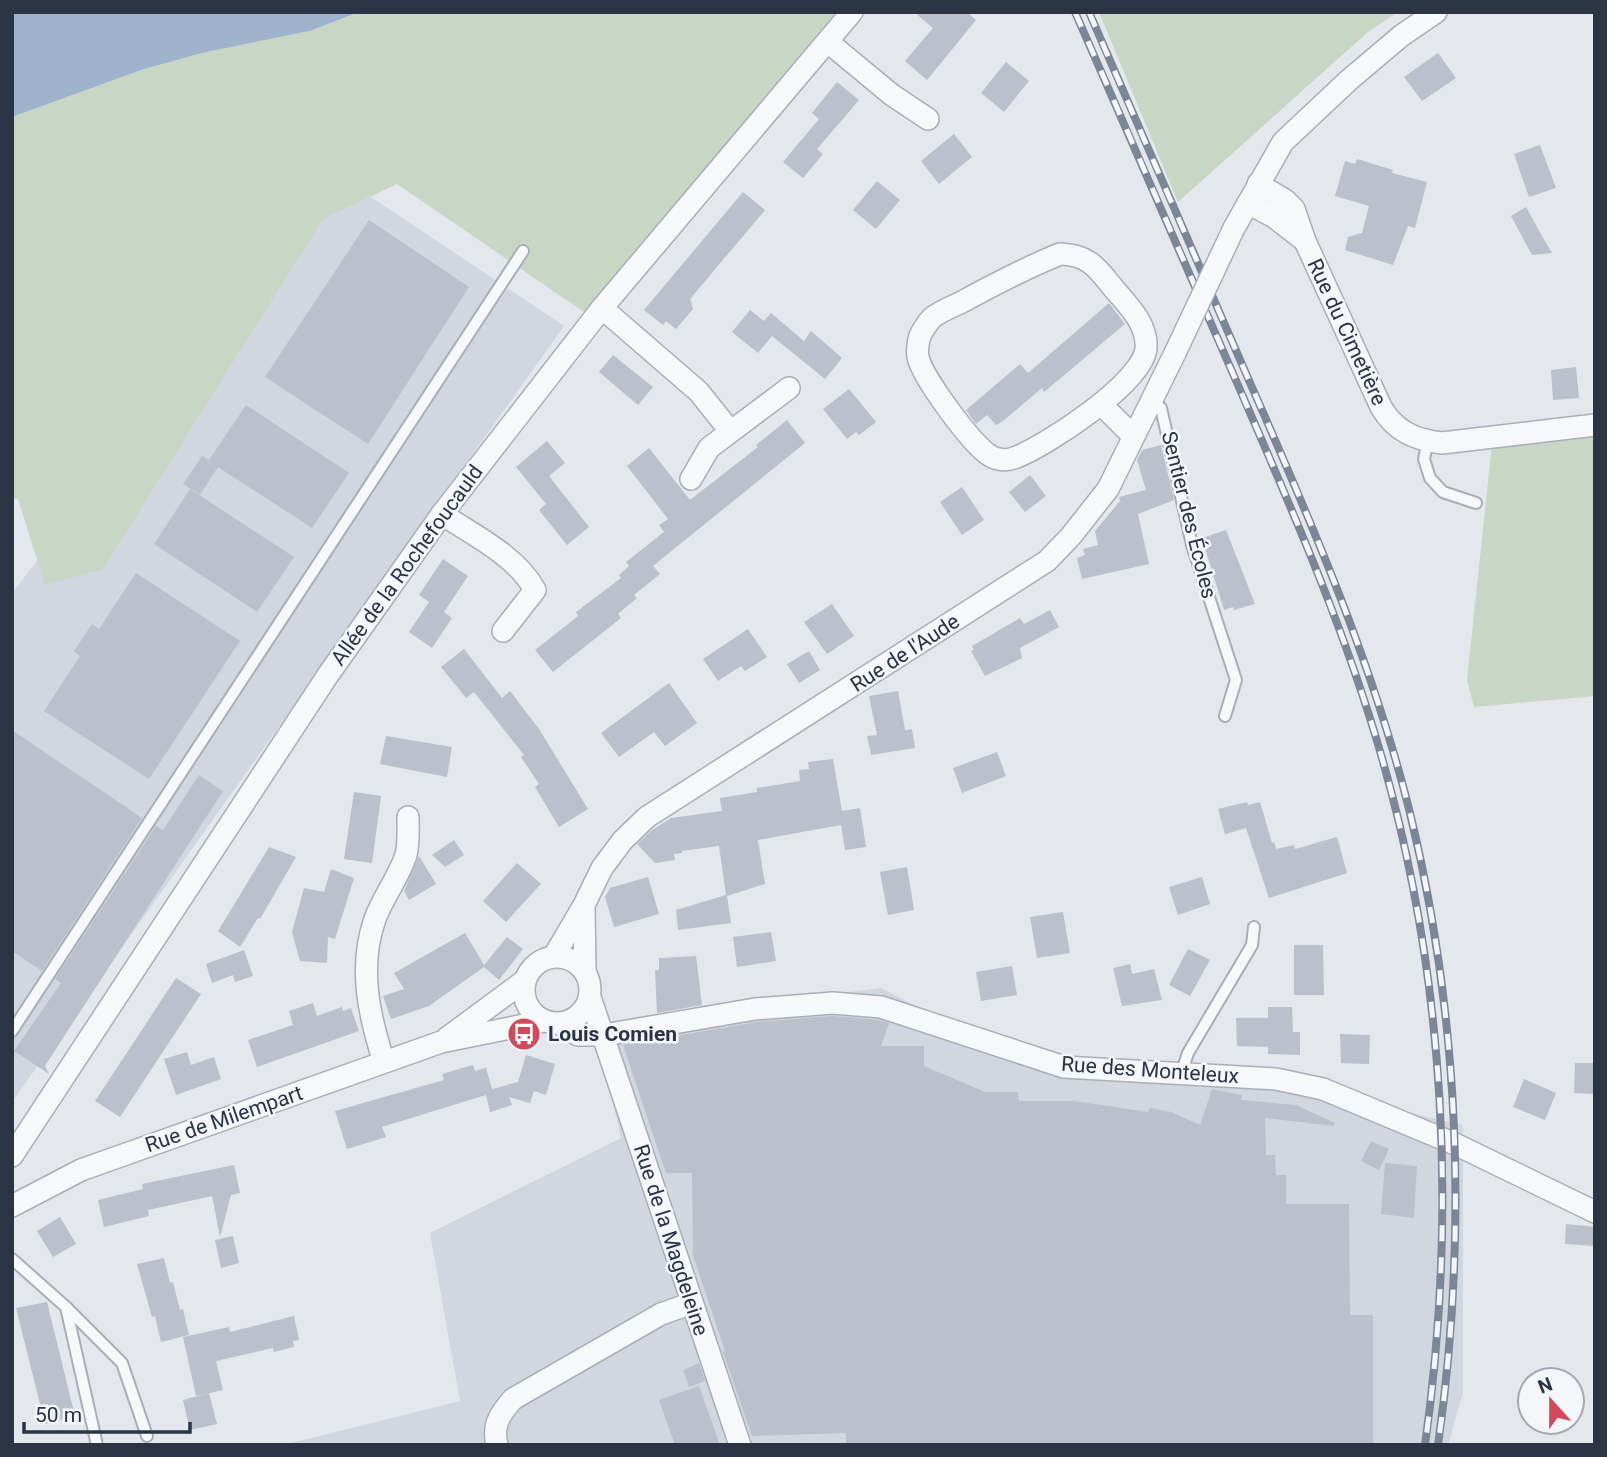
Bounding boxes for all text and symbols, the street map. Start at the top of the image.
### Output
street label: Rue du Cimetière [1303,255,1391,409]
street label: Sentier des Écoles [1157,429,1221,601]
street label: Allée de la Rochefoucauld [326,460,488,670]
street label: Rue de l'Aude [846,609,964,697]
bus stop icon: Louis Comien [505,1015,543,1053]
place label: Louis Comien [548,1022,677,1046]
street label: Rue des Monteleux [1060,1052,1240,1088]
street label: Rue de Milempart [142,1081,306,1157]
street label: Rue de la Magdeleine [629,1141,713,1339]
north arrow [1516,1366,1586,1436]
text: N [1535,1372,1555,1399]
scale bar [24,1390,191,1434]
text: 50 m [35,1403,82,1427]

